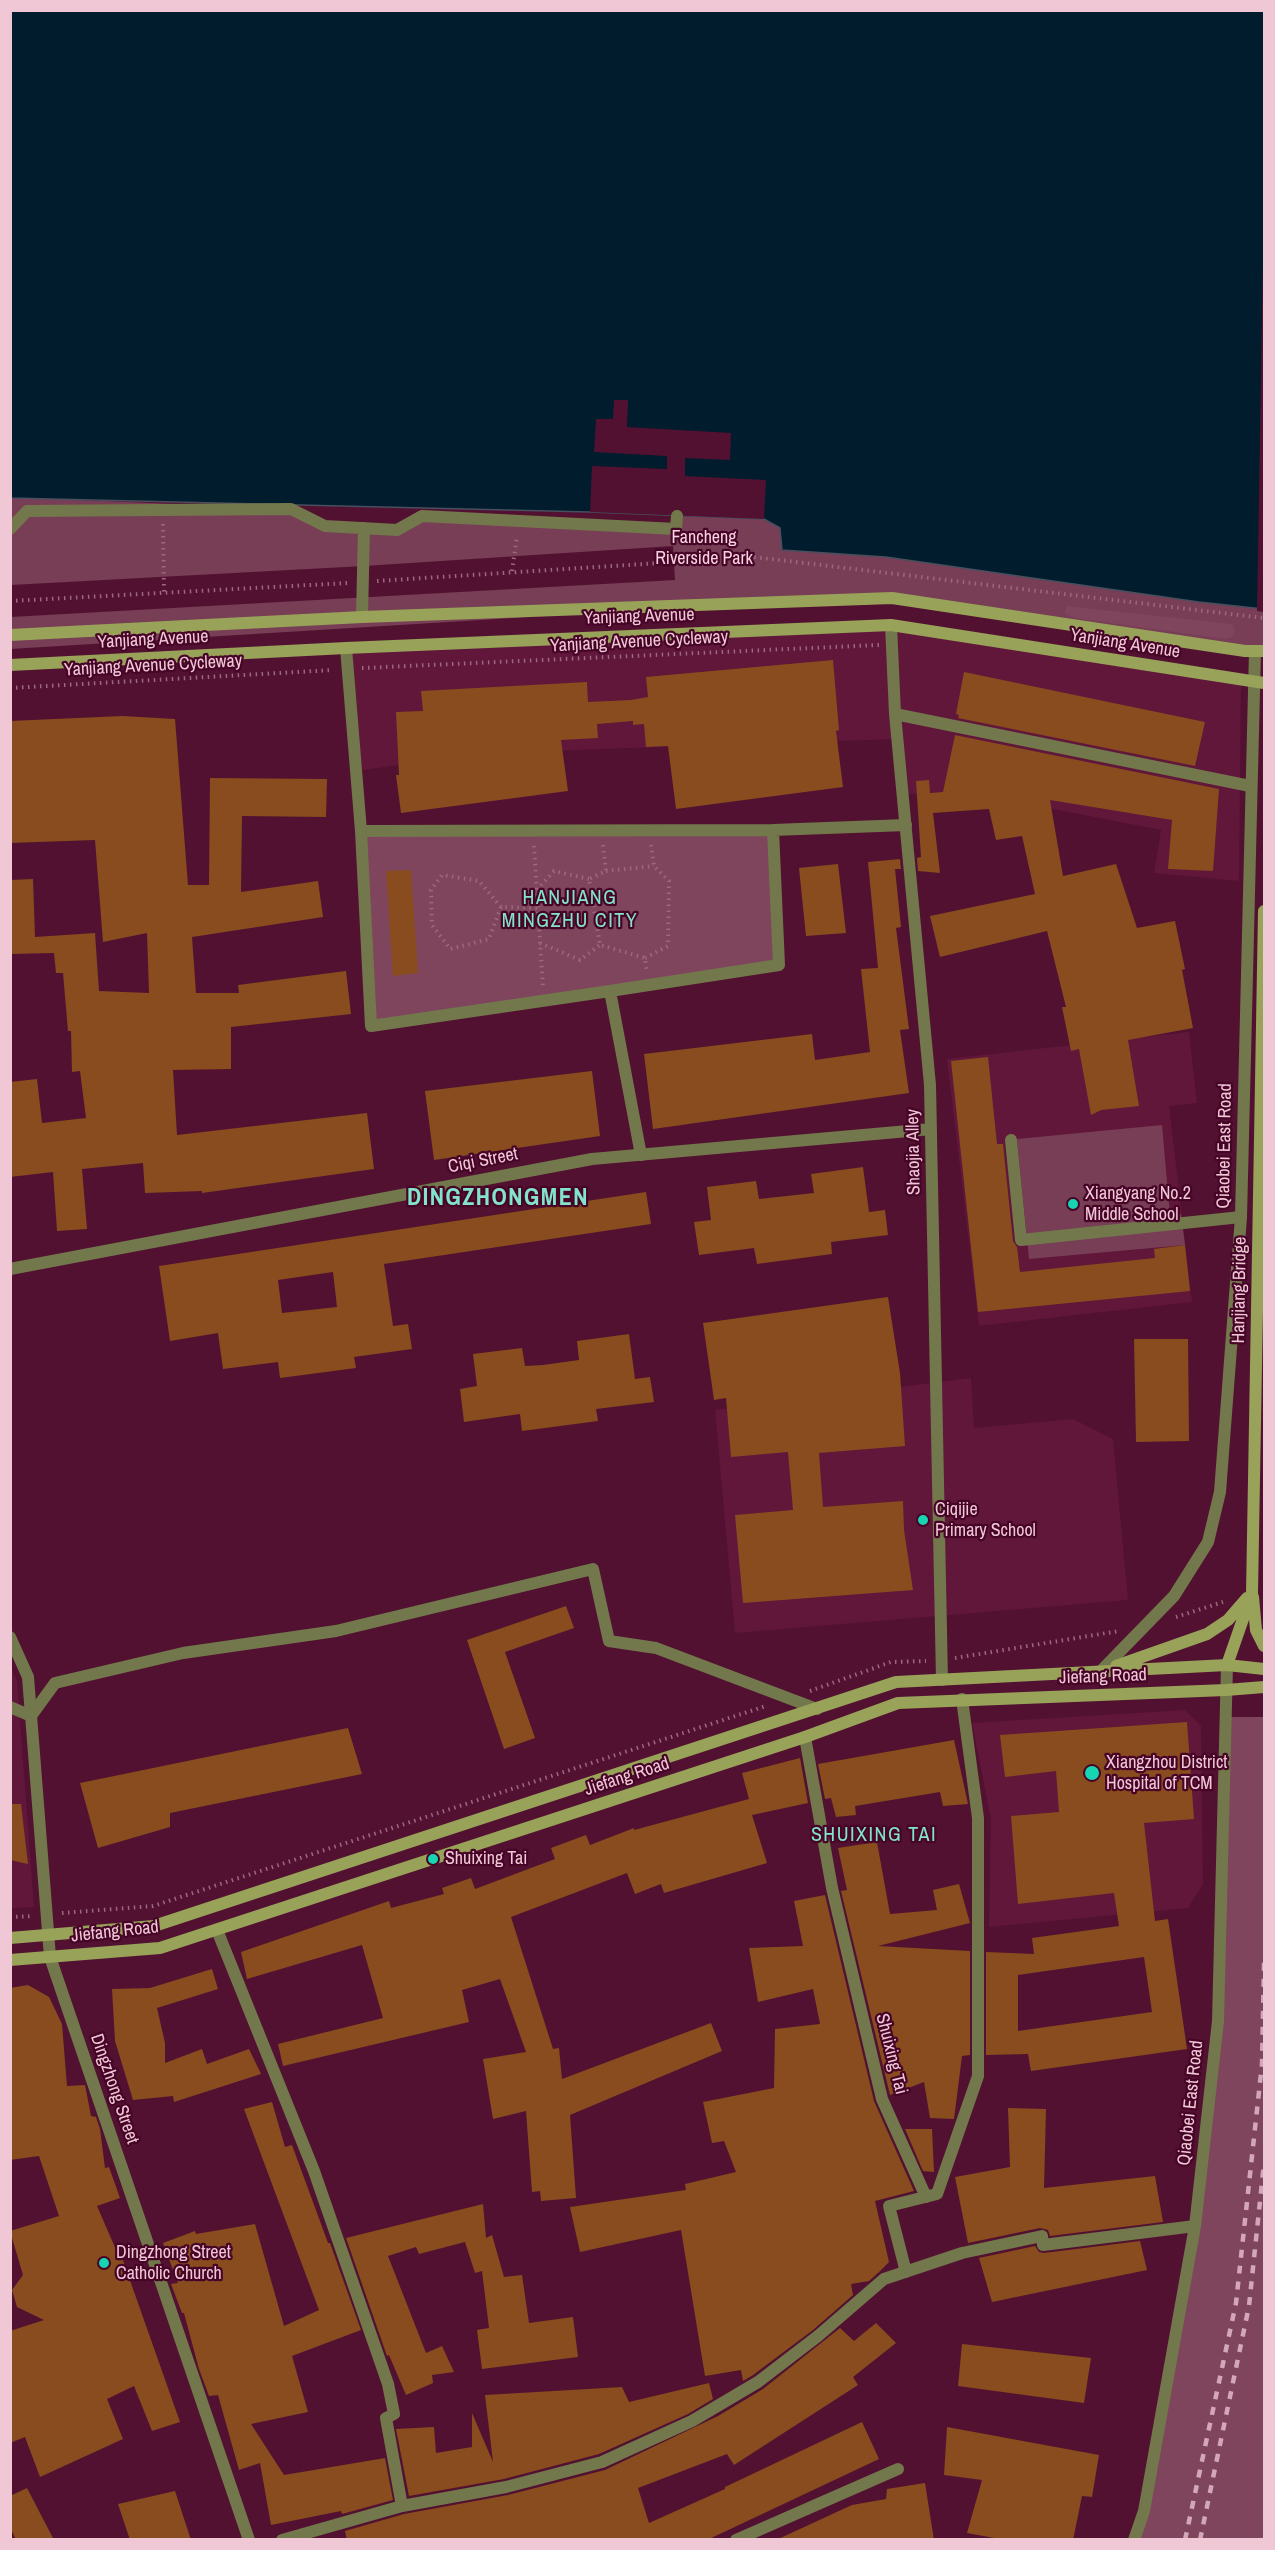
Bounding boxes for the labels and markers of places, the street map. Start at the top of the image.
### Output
place label: Xiangyang No.2 Middle School [1085,1183,1191,1226]
marker: Xiangyang No.2 Middle School [1066,1197,1080,1211]
place label: Ciqijie Primary School [935,1499,1036,1541]
marker: Ciqijie Primary School [916,1513,930,1527]
place label: Xiangzhou District Hospital of TCM [1106,1752,1227,1794]
marker: Xiangzhou District Hospital of TCM [1083,1764,1101,1782]
place label: Shuixing Tai [445,1848,527,1870]
marker: Shuixing Tai [426,1852,440,1866]
place label: Dingzhong Street Catholic Church [116,2242,231,2284]
marker: Dingzhong Street Catholic Church [97,2256,111,2270]

